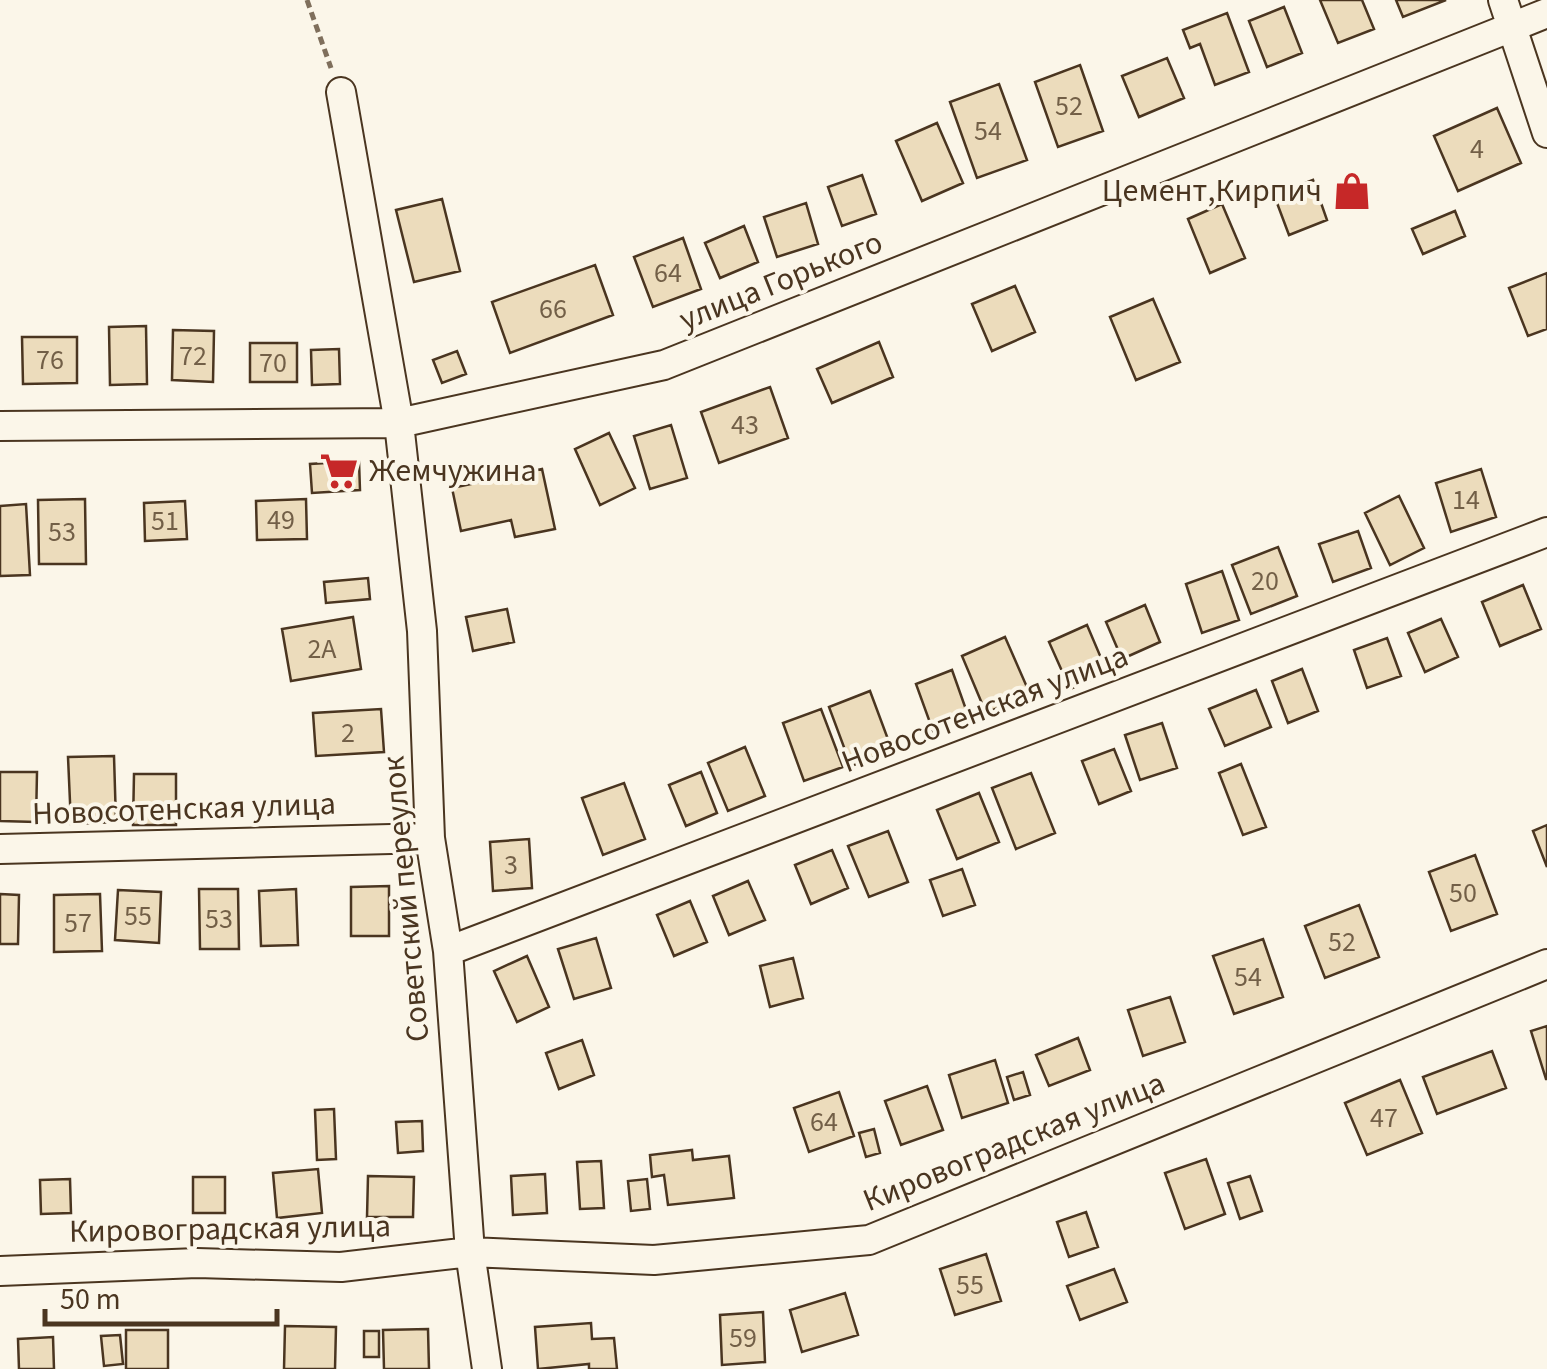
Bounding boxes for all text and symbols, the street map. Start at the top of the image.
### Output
house number: 52 [1055,86,1083,126]
house number: 54 [974,111,1002,151]
house number: 4 [1470,129,1484,169]
place label: Цемент,Кирпич [1102,168,1322,214]
shop icon: Цемент,Кирпич [1331,170,1373,212]
street label: улица Горького [673,219,889,343]
house number: 64 [654,253,682,293]
house number: 66 [539,289,567,329]
house number: 72 [179,336,207,376]
house number: 76 [36,340,64,380]
house number: 70 [259,343,287,383]
house number: 43 [731,405,759,445]
place label: Жемчужина [369,448,537,494]
supermarket icon: Жемчужина [318,450,360,492]
house number: 14 [1452,480,1480,520]
house number: 49 [267,500,295,540]
house number: 51 [151,501,179,541]
house number: 53 [48,512,76,552]
house number: 20 [1251,561,1279,601]
house number: 2А [307,629,337,669]
street label: Новосотенская улица [835,633,1135,785]
house number: 2 [341,713,355,753]
street label: Советский переулок [371,754,441,1044]
street label: Новосотенская улица [31,781,337,837]
house number: 3 [504,845,518,885]
house number: 50 [1449,873,1477,913]
house number: 55 [124,896,152,936]
house number: 53 [205,899,233,939]
house number: 57 [64,903,92,943]
house number: 52 [1328,922,1356,962]
house number: 54 [1234,957,1262,997]
street label: Кировоградская улица [856,1060,1172,1224]
house number: 47 [1370,1098,1398,1138]
house number: 64 [810,1102,838,1142]
street label: Кировоградская улица [69,1203,391,1255]
scale bar [45,1264,278,1326]
house number: 55 [956,1265,984,1305]
text: 50 m [60,1278,121,1321]
house number: 59 [729,1318,757,1358]

